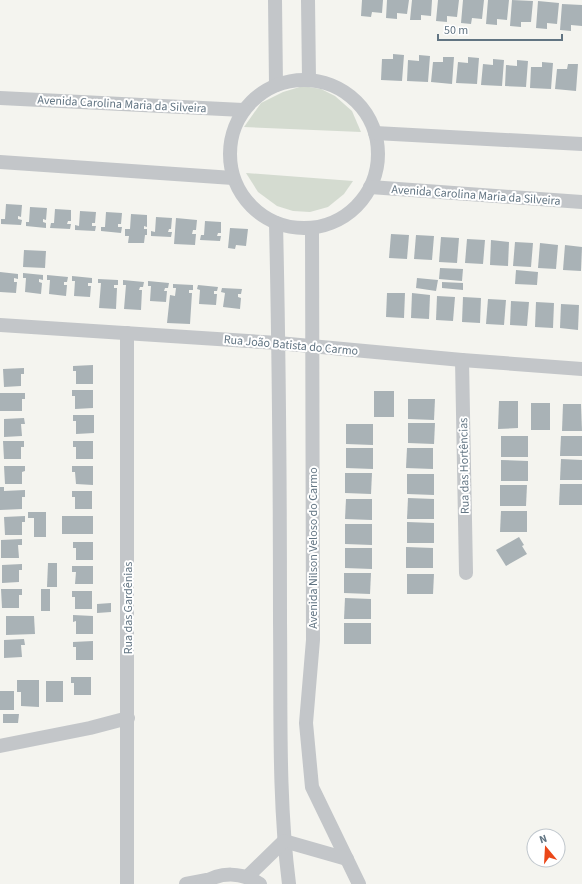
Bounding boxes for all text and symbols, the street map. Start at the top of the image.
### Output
scale bar [438,16,562,42]
text: 50 m [444,22,468,39]
street label: Avenida Carolina Maria da Silveira [37,92,207,117]
street label: Avenida Carolina Maria da Silveira [391,181,561,210]
street label: Rua João Batista do Carmo [223,331,359,360]
street label: Rua das Hortências [455,418,474,514]
street label: Avenida Nilson Veloso do Carmo [305,467,322,629]
street label: Rua das Gardênias [120,562,137,654]
north arrow [526,828,566,868]
text: N [537,831,549,847]

